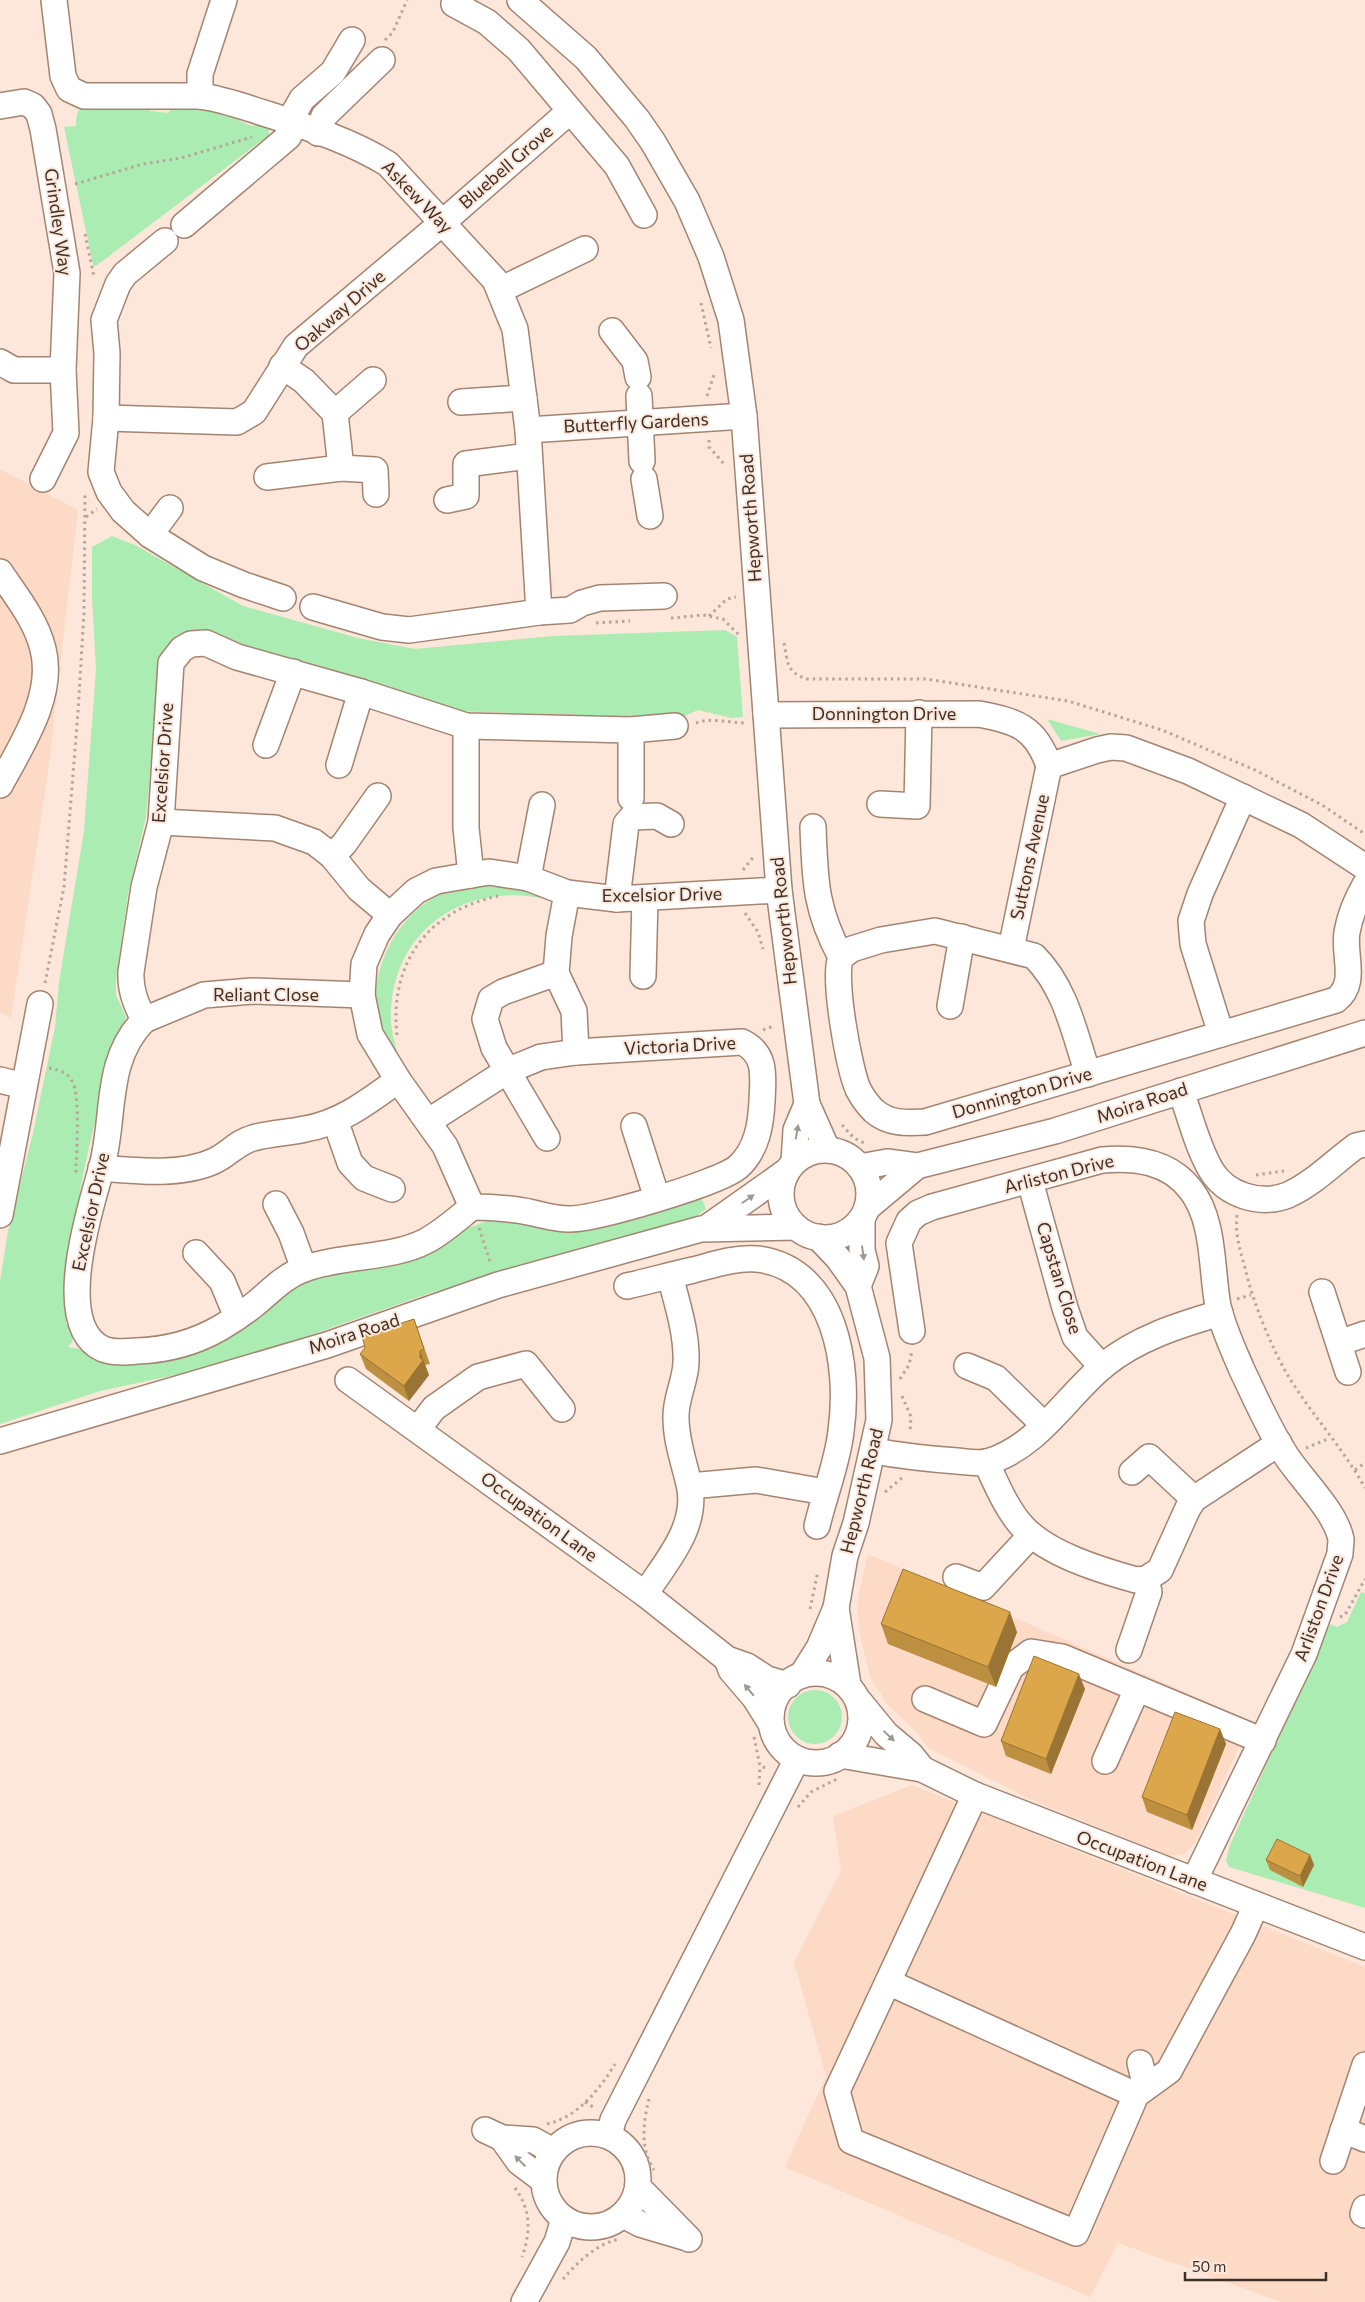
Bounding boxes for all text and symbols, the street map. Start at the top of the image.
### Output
street label: Bluebell Grove [454,119,557,213]
street label: Askew Way [377,155,458,237]
street label: Grindley Way [41,167,77,277]
street label: Oakway Drive [289,265,389,356]
street label: Butterfly Gardens [563,407,709,437]
street label: Hepworth Road [735,453,765,583]
street label: Excelsior Drive [147,702,177,824]
street label: Donnington Drive [812,702,956,724]
street label: Suttons Avenue [1005,792,1053,922]
street label: Hepworth Road [765,856,801,986]
street label: Excelsior Drive [602,882,722,906]
street label: Reliant Close [213,983,319,1005]
street label: Victoria Drive [623,1031,736,1059]
street label: Donnington Drive [949,1062,1094,1123]
street label: Moira Road [1093,1077,1190,1127]
one-way arrow [793,1124,801,1140]
street label: Arliston Drive [1002,1149,1116,1197]
street label: Excelsior Drive [67,1151,113,1273]
one-way arrow [741,1194,754,1204]
street label: Capstan Close [1032,1219,1087,1336]
one-way arrow [860,1245,868,1261]
street label: Moira Road [305,1308,402,1358]
street label: Hepworth Road [835,1426,887,1556]
street label: Occupation Lane [477,1467,602,1566]
street label: Arliston Drive [1289,1551,1348,1664]
one-way arrow [743,1684,754,1697]
one-way arrow [883,1730,895,1742]
street label: Occupation Lane [1074,1825,1211,1895]
one-way arrow [514,2155,526,2167]
scale bar [1185,2250,1326,2282]
text: 50 m [1192,2257,1226,2275]

